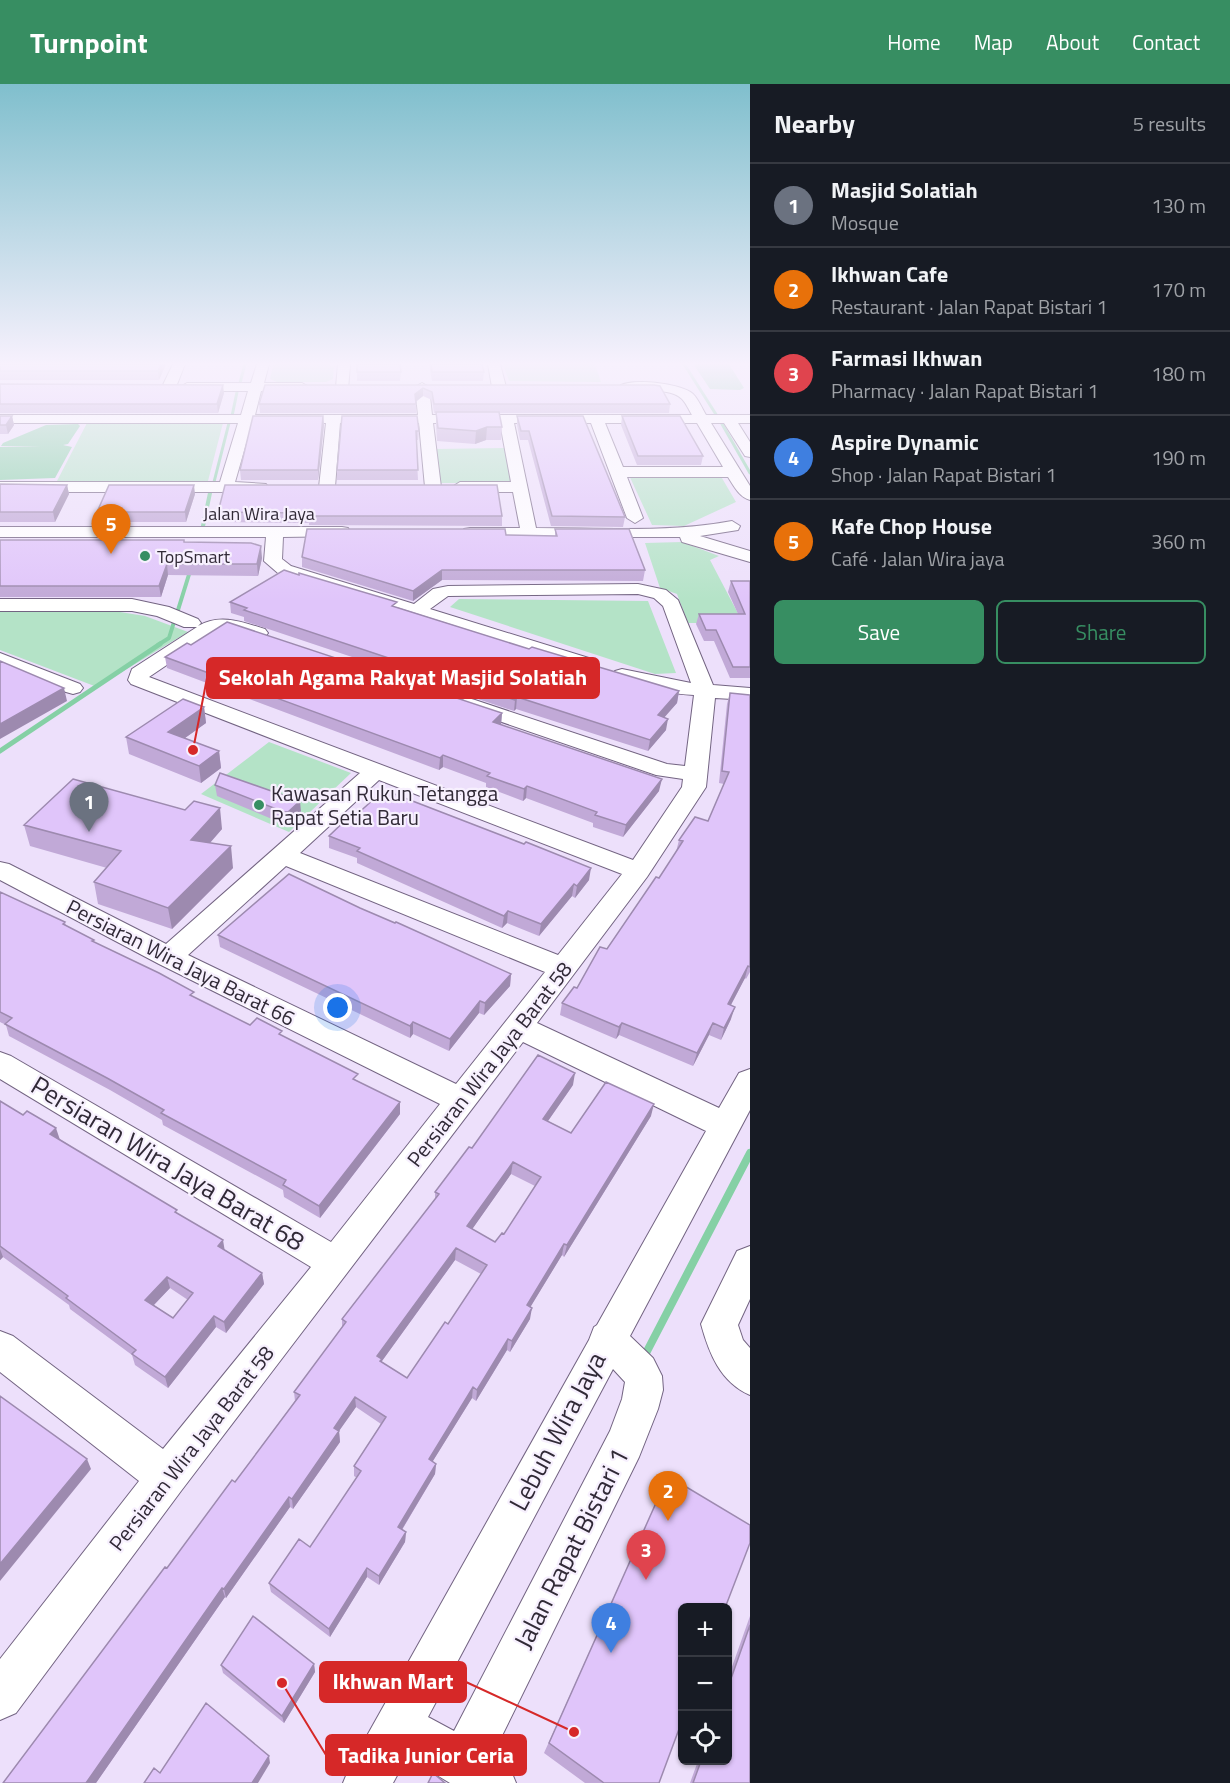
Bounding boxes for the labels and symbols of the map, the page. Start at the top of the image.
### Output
street label: Jalan Wira Jaya [203,500,315,527]
pin: 5 [92,504,130,554]
place label: TopSmart [157,543,231,570]
marker: TopSmart [138,549,152,563]
callout: Sekolah Agama Rakyat Masjid Solatiah [207,658,599,698]
text: Sekolah Agama Rakyat Masjid Solatiah [219,660,587,694]
place label: Kawasan Rukun Tetangga Rapat Setia Baru [271,777,499,833]
pin: 1 [70,782,109,832]
marker: Kawasan Rukun Tetangga Rapat Setia Baru [252,798,266,812]
street label: Persiaran Wira Jaya Barat 66 [61,890,301,1034]
street label: Persiaran Wira Jaya Barat 58 [399,954,580,1173]
your location [323,993,352,1022]
street label: Persiaran Wira Jaya Barat 68 [24,1066,312,1260]
street label: Persiaran Wira Jaya Barat 58 [101,1338,282,1557]
street label: Lebuh Wira Jaya [499,1345,615,1517]
street label: Jalan Rapat Bistari 1 [504,1441,638,1655]
pin: 2 [648,1472,688,1521]
pin: 3 [626,1530,666,1580]
pin: 4 [592,1604,630,1653]
callout: Ikhwan Mart [320,1662,466,1702]
text: Ikhwan Mart [332,1664,454,1698]
callout: Tadika Junior Ceria [326,1735,526,1775]
text: Tadika Junior Ceria [338,1738,514,1772]

